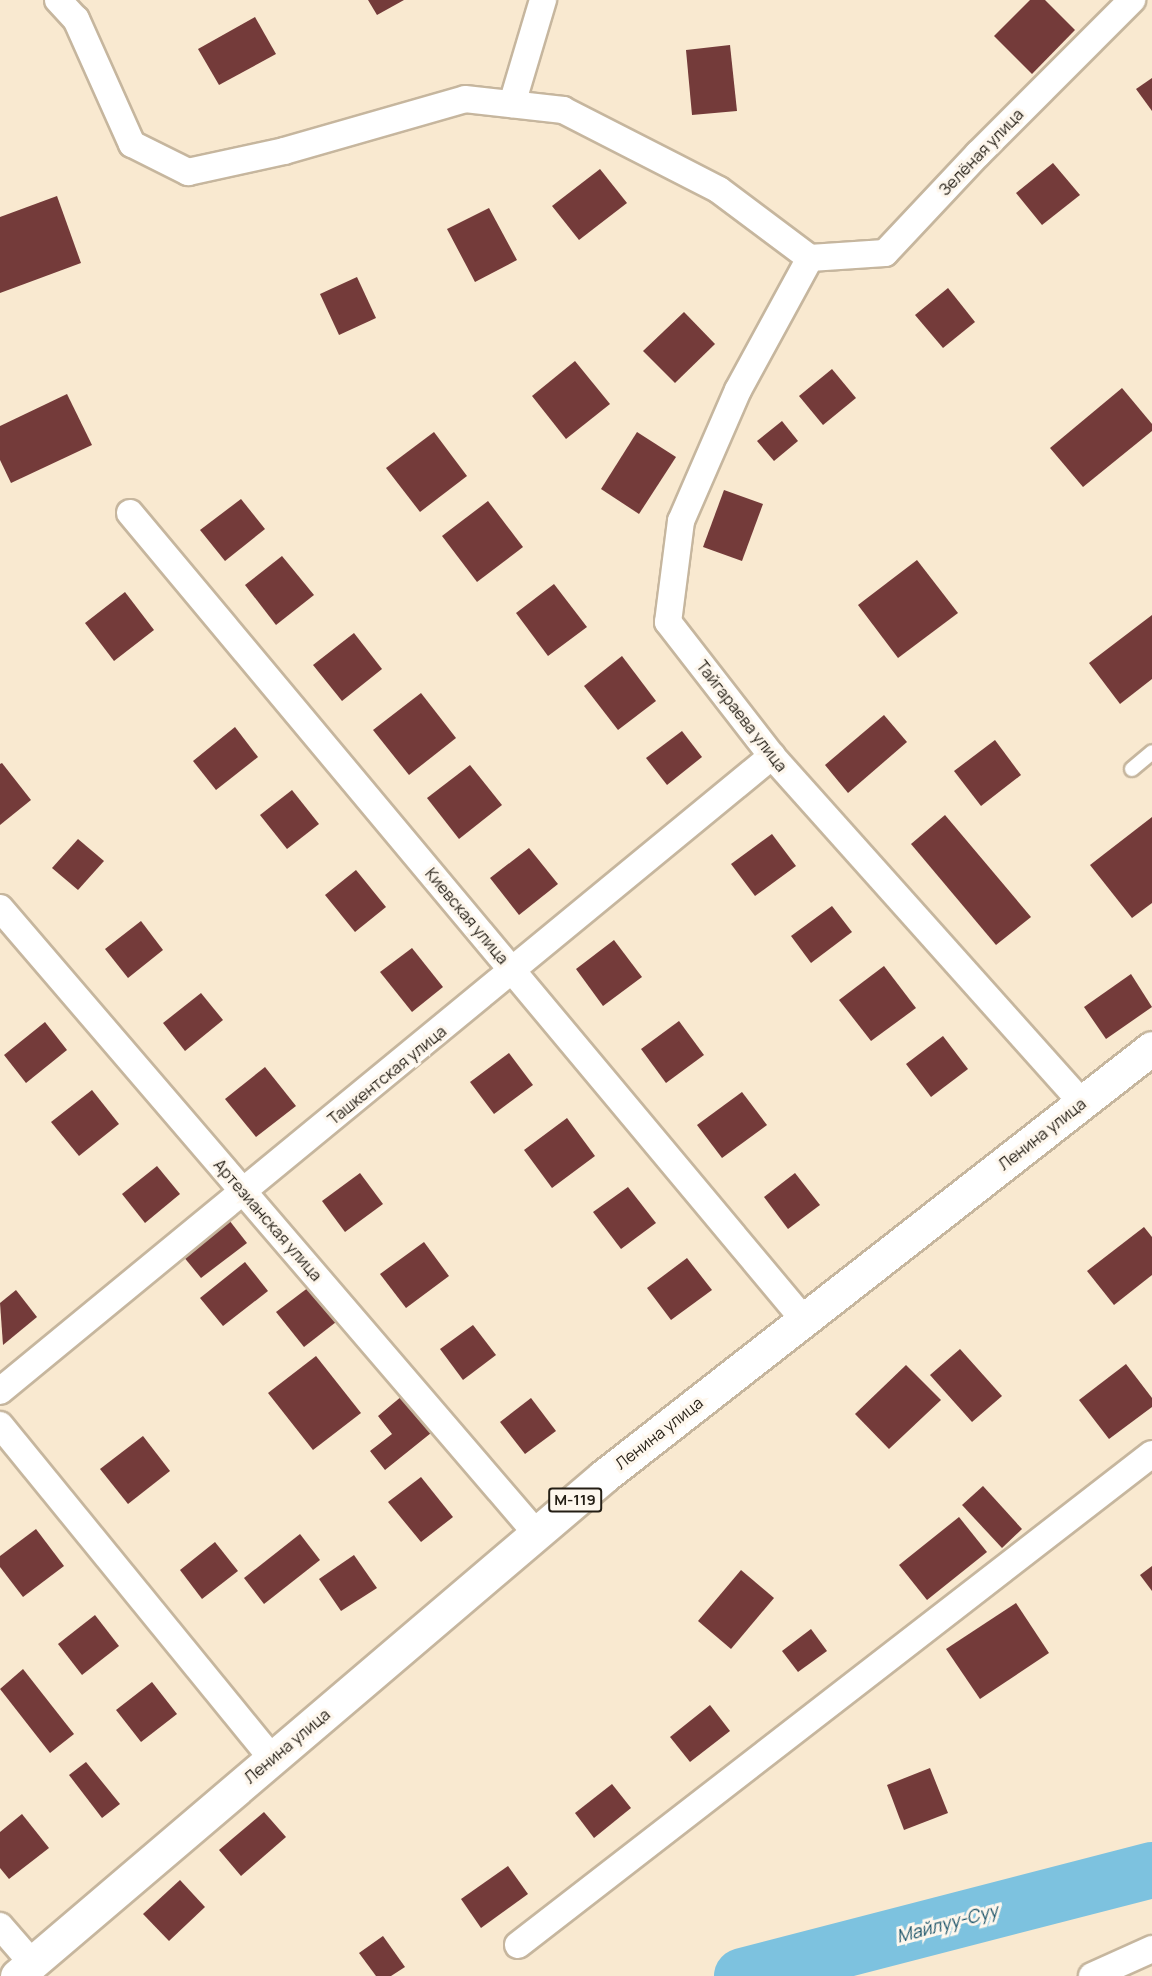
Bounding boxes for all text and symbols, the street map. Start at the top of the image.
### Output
street label: Зелёная улица [935,105,1027,199]
street label: Тайгараева улица [693,657,791,775]
street label: Киевская улица [421,864,513,968]
street label: Ташкентская улица [324,1021,450,1129]
street label: Ленина улица [994,1094,1090,1174]
street label: Артезианская улица [210,1155,326,1285]
street label: Ленина улица [611,1393,707,1473]
road number: М-119 [548,1488,602,1512]
street label: Ленина улица [240,1705,334,1787]
water label: Майлуу-Суу [894,1899,1000,1947]

